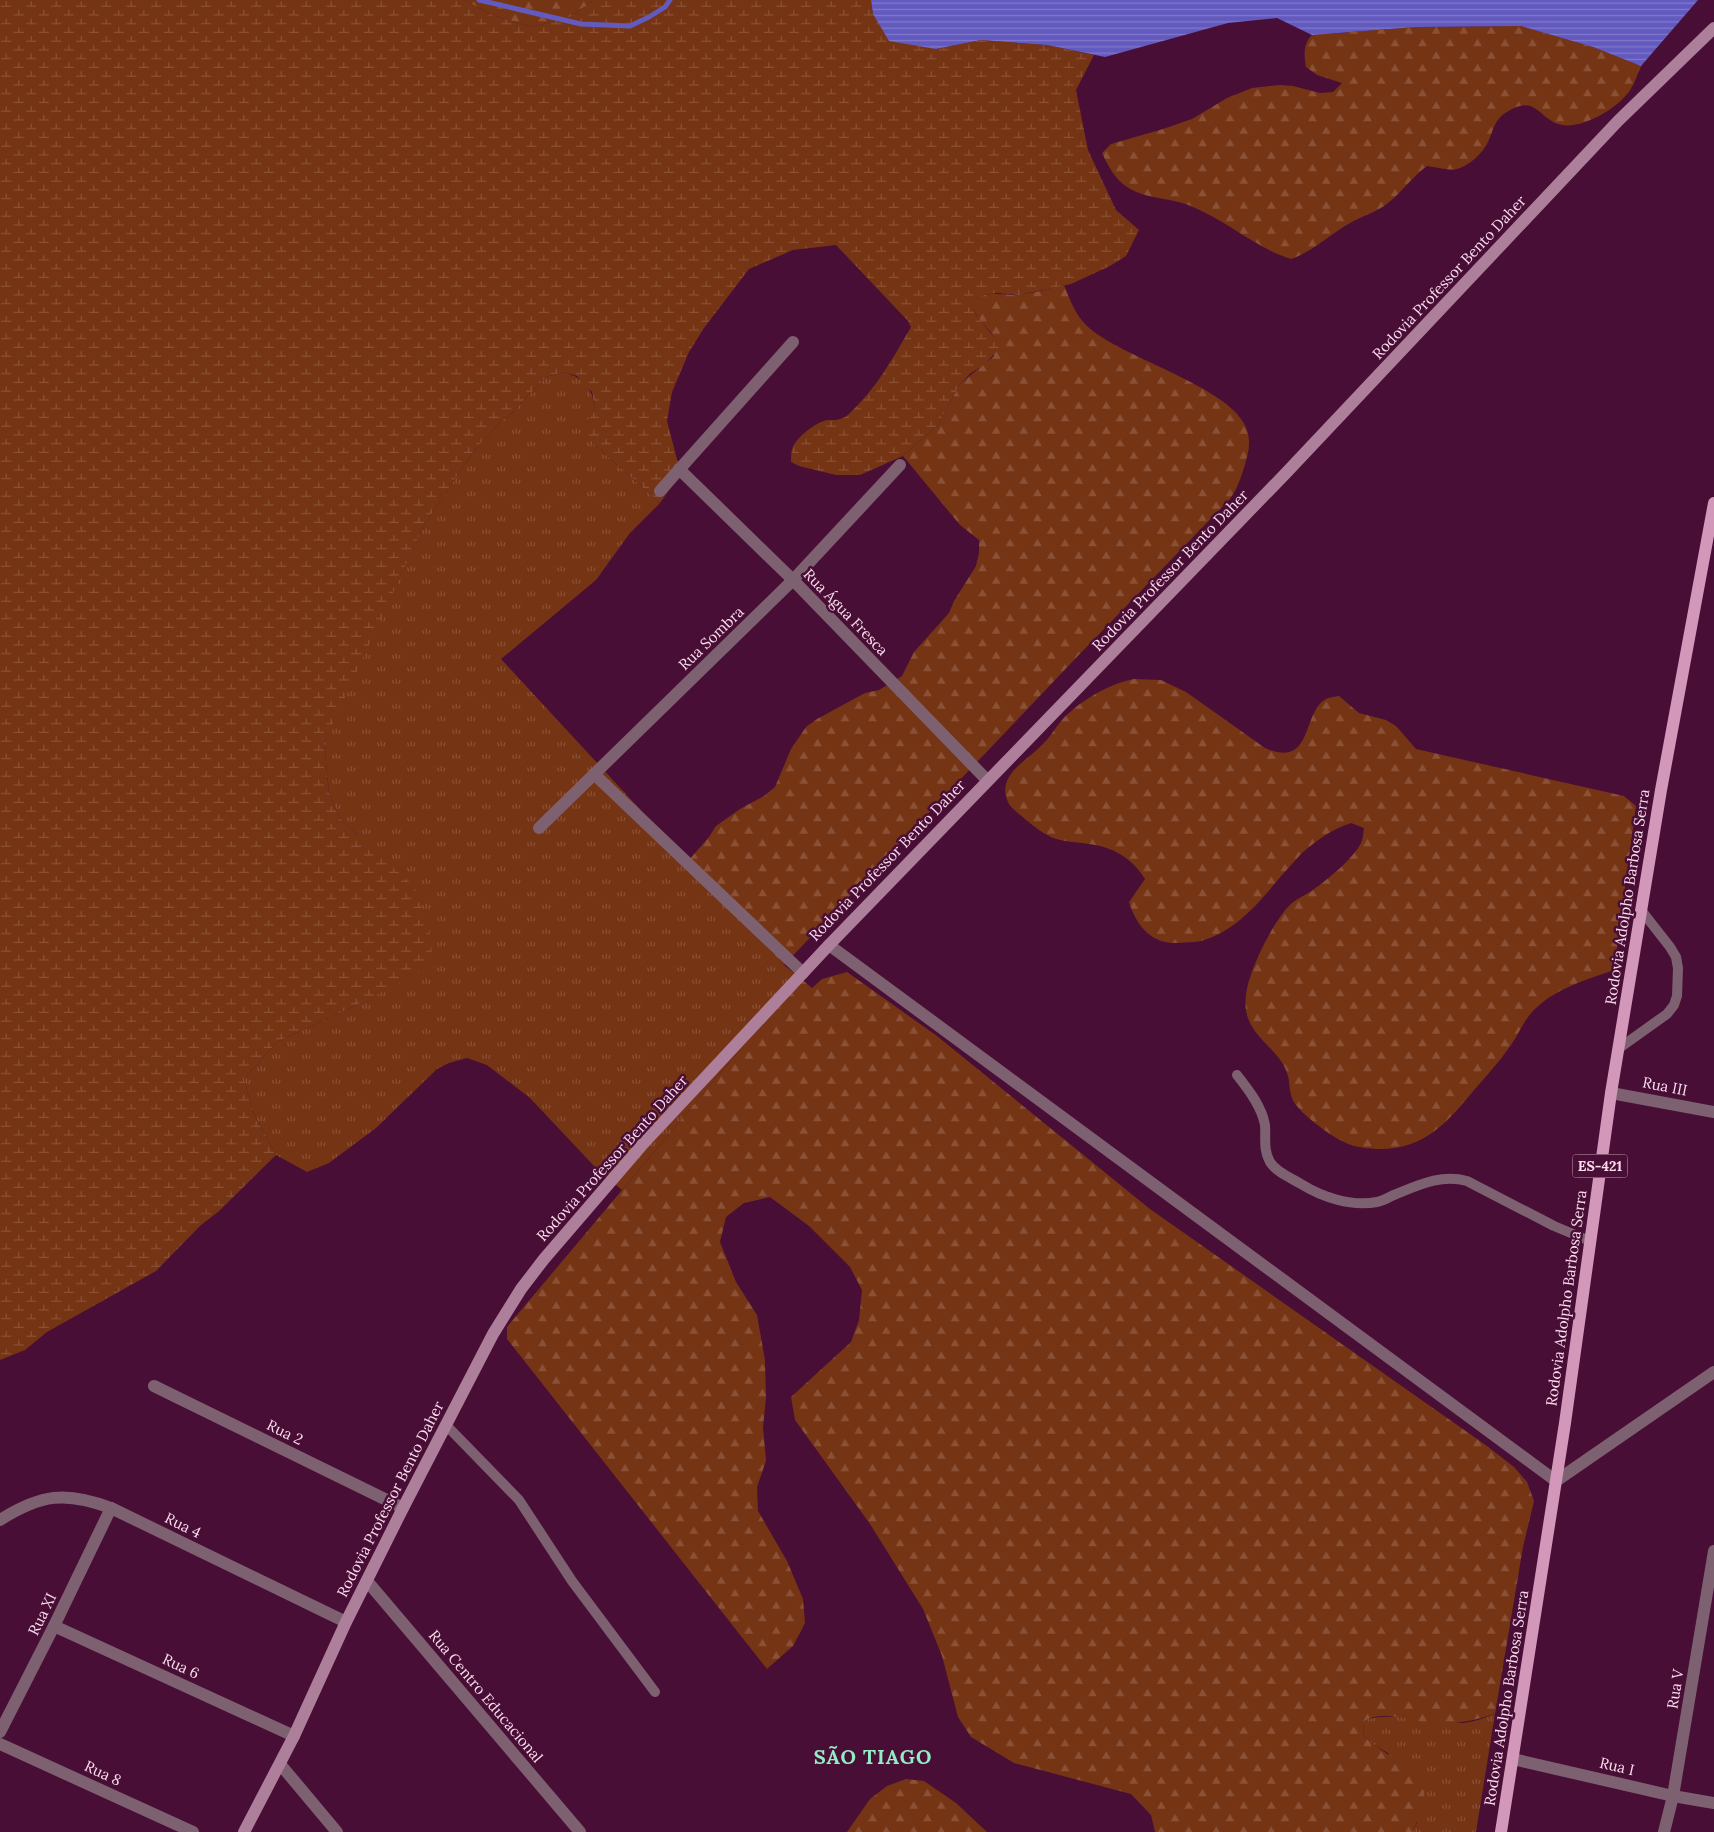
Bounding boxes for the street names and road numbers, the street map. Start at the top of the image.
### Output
street label: Rodovia Professor Bento Daher [1368,191,1530,363]
street label: Rodovia Professor Bento Daher [1088,485,1253,655]
street label: Rua Água Fresca [800,565,892,660]
street label: Rua Sombra [674,602,748,674]
street label: Rodovia Professor Bento Daher [805,775,970,945]
street label: Rodovia Adolpho Barbosa Serra [1601,788,1653,1006]
street label: Rodovia Professor Bento Daher [532,1071,692,1245]
street label: Rua III [1641,1072,1689,1100]
road number: ES-421 [1572,1154,1628,1178]
street label: Rodovia Adolpho Barbosa Serra [1541,1188,1591,1407]
street label: Rodovia Professor Bento Daher [332,1398,448,1600]
street label: Rua 2 [264,1415,306,1449]
street label: Rua 4 [162,1508,204,1542]
street label: Rodovia Adolpho Barbosa Serra [1480,1589,1532,1807]
street label: Rua XI [24,1590,60,1638]
street label: Rua Centro Educacional [425,1626,547,1766]
street label: Rua 6 [159,1649,203,1683]
street label: Rua V [1662,1667,1688,1710]
street label: Rua I [1598,1753,1636,1779]
street label: Rua 8 [82,1756,124,1790]

